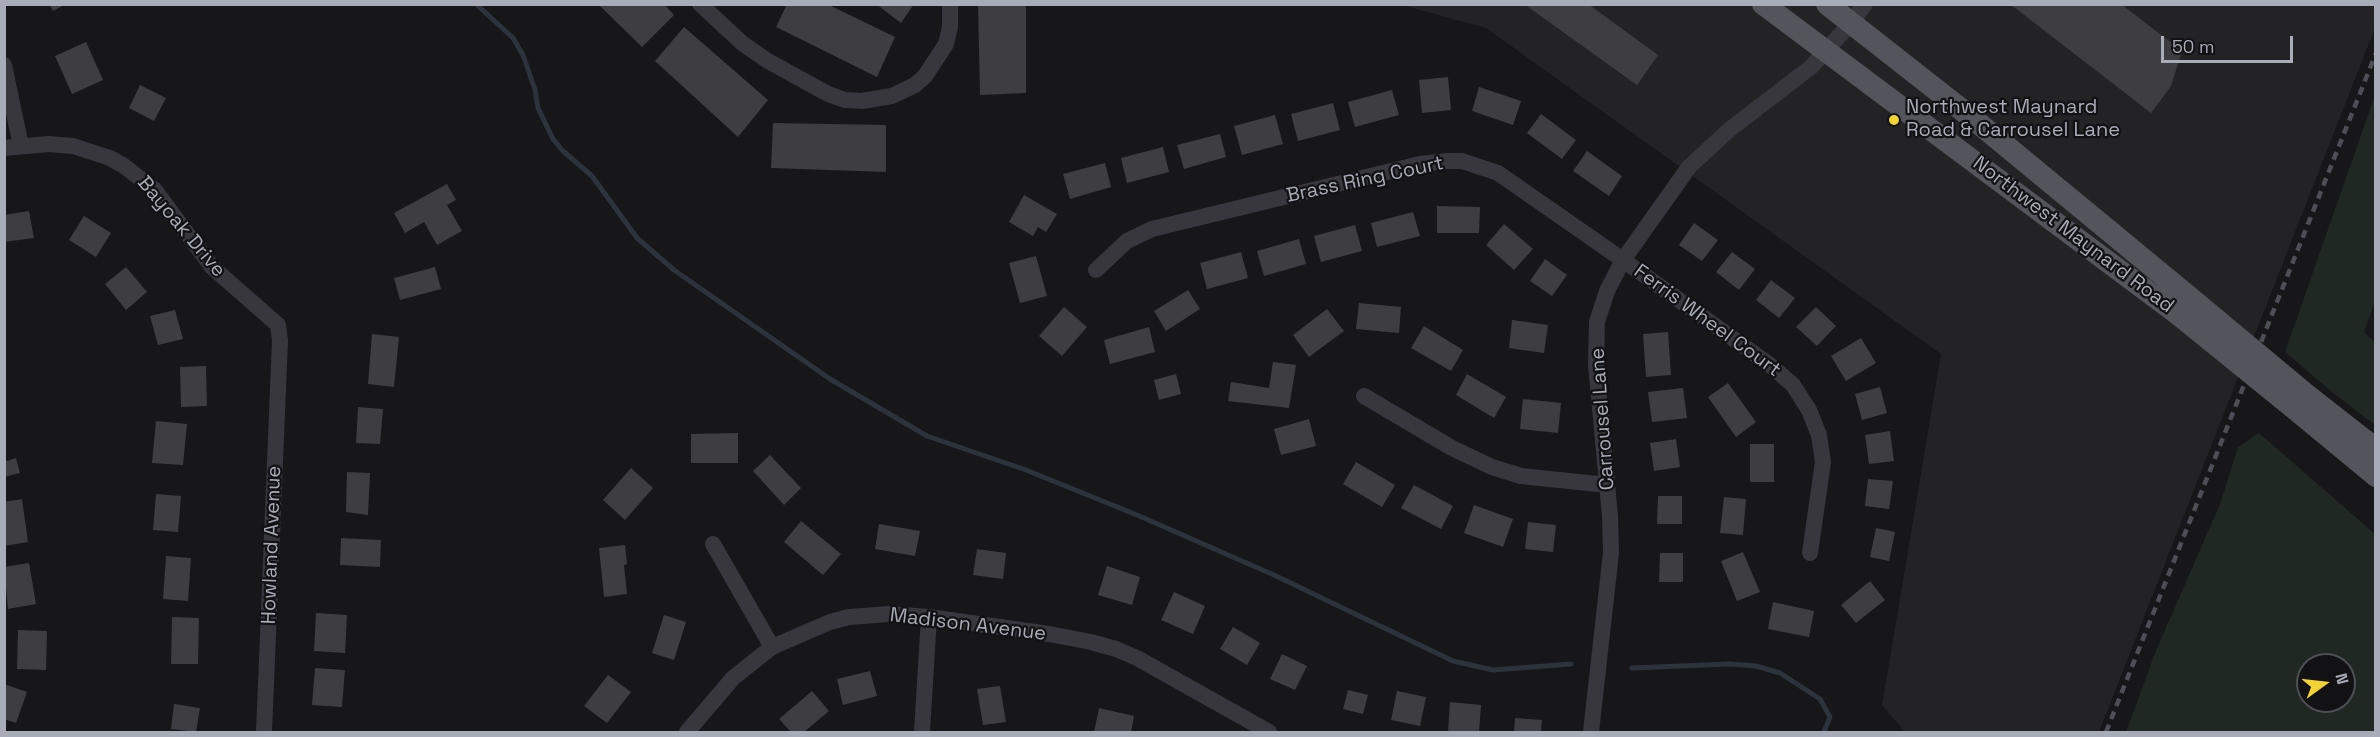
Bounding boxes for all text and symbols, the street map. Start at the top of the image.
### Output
scale bar [2164,24,2296,62]
text: 50 m [2172,35,2214,58]
place label: Northwest Maynard Road & Carrousel Lane [1906,96,2120,143]
marker: Northwest Maynard Road & Carrousel Lane [1887,113,1901,127]
street label: Northwest Maynard Road [1968,151,2178,319]
street label: Brass Ring Court [1284,152,1446,208]
street label: Bayoak Drive [132,172,230,282]
street label: Ferris Wheel Court [1629,260,1785,382]
street label: Carrousel Lane [1586,347,1620,491]
street label: Howland Avenue [257,465,287,625]
street label: Madison Avenue [889,604,1047,646]
north arrow [2296,653,2356,713]
text: N [2330,671,2353,687]

